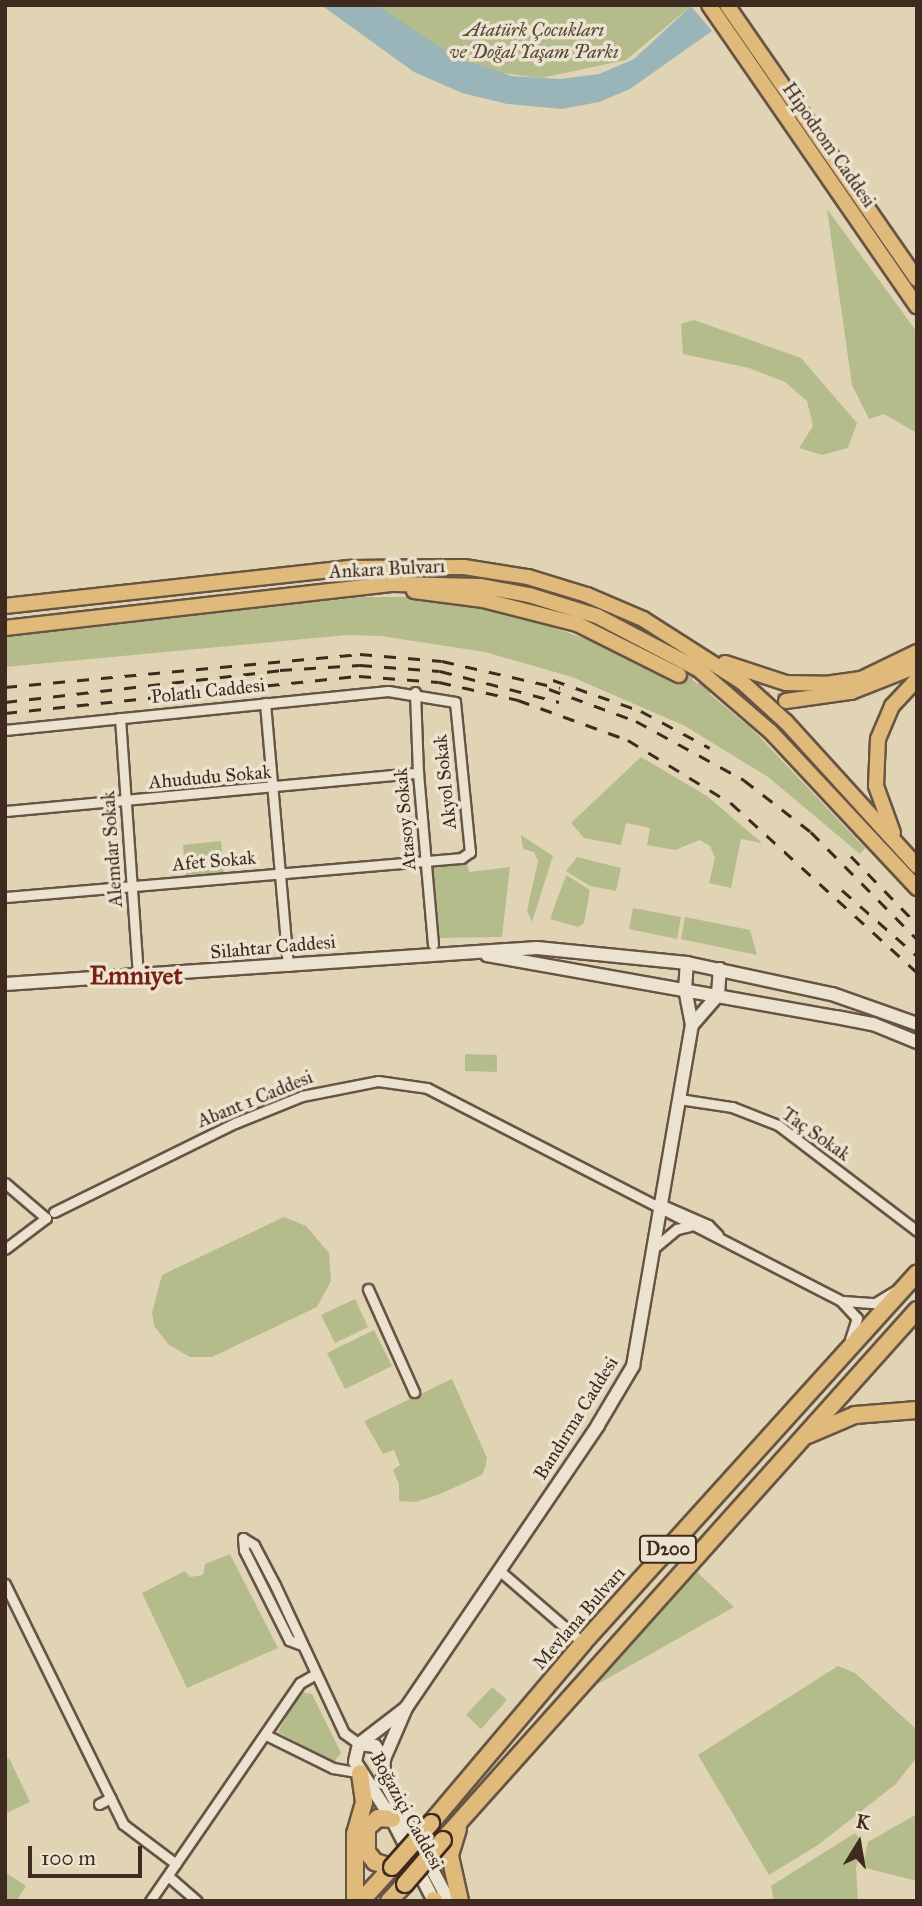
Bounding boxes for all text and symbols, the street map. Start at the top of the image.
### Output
park label: Atatürk Çocukları ve Doğal Yaşam Parkı [450,19,618,63]
street label: Hipodrom Caddesi [777,78,881,212]
street label: Ankara Bulvarı [328,555,446,583]
street label: Polatlı Caddesi [150,674,266,708]
street label: Akyol Sokak [429,733,461,831]
street label: Ahududu Sokak [148,760,272,794]
street label: Atasoy Sokak [389,767,421,871]
street label: Alemdar Sokak [97,790,127,908]
street label: Afet Sokak [171,846,257,876]
street label: Silahtar Caddesi [209,930,337,964]
district label: Emniyet [89,960,183,992]
street label: Abant 1 Caddesi [194,1065,316,1133]
street label: Taç Sokak [777,1102,855,1166]
street label: Bandırma Caddesi [529,1352,623,1484]
road number: D200 [638,1534,698,1564]
street label: Mevlana Bulvarı [528,1562,630,1674]
street label: Boğaziçi Caddesi [365,1748,449,1874]
north arrow [824,1808,894,1878]
text: K [854,1809,872,1834]
scale bar [32,1832,145,1876]
text: 100 m [41,1845,96,1871]

